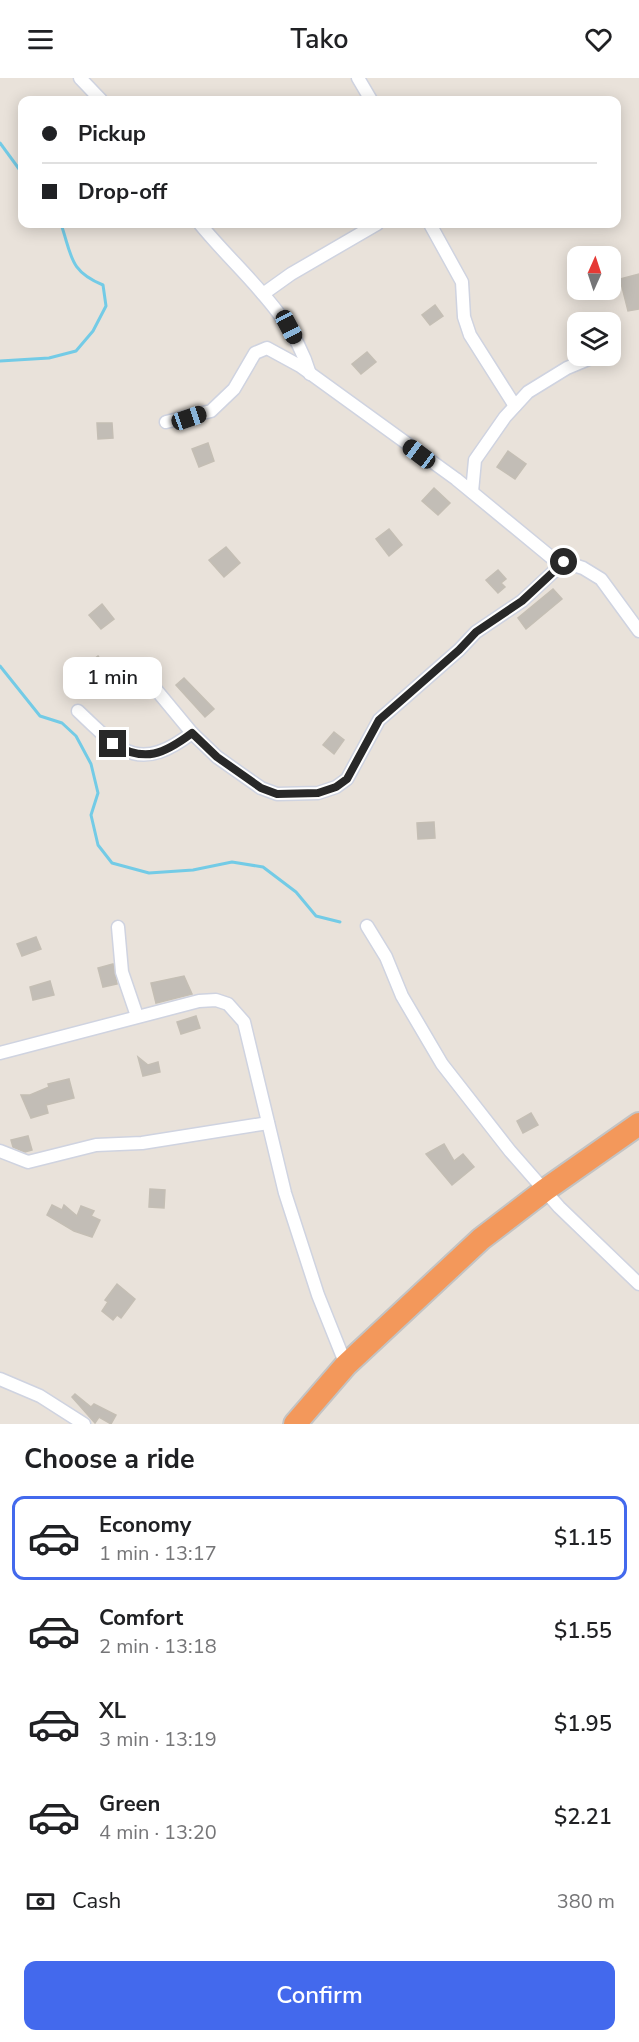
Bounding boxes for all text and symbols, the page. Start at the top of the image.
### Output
text: Tako [291,21,348,58]
icon: menu [24,23,57,56]
icon: heart [582,23,615,56]
text: Pickup [78,119,146,149]
text: Drop-off [78,177,167,207]
north arrow [567,246,621,300]
map controls [567,246,621,366]
car [273,307,305,347]
button: layers [567,312,621,366]
car [169,404,209,432]
car [399,436,439,472]
route start [550,548,577,575]
callout: 1 min [63,657,162,699]
text: 1 min [87,664,138,691]
route end [99,730,126,757]
text: Choose a ride [24,1441,195,1478]
text: Economy [99,1510,191,1540]
icon: car [27,1511,81,1565]
text: $1.15 [554,1523,612,1553]
text: 1 min · 13:17 [99,1540,217,1567]
text: Comfort [99,1603,183,1633]
icon: car [27,1604,81,1658]
text: $1.55 [554,1616,612,1646]
text: 2 min · 13:18 [99,1633,217,1660]
text: XL [99,1696,126,1726]
icon: car [27,1697,81,1751]
text: $1.95 [554,1709,612,1739]
text: 3 min · 13:19 [99,1726,217,1753]
text: Green [99,1789,160,1819]
icon: car [27,1790,81,1844]
text: $2.21 [554,1802,612,1832]
text: 4 min · 13:20 [99,1819,217,1846]
icon: cash [24,1885,57,1918]
text: Cash [72,1886,121,1916]
text: 380 m [557,1888,615,1915]
button: Confirm [24,1961,615,2030]

